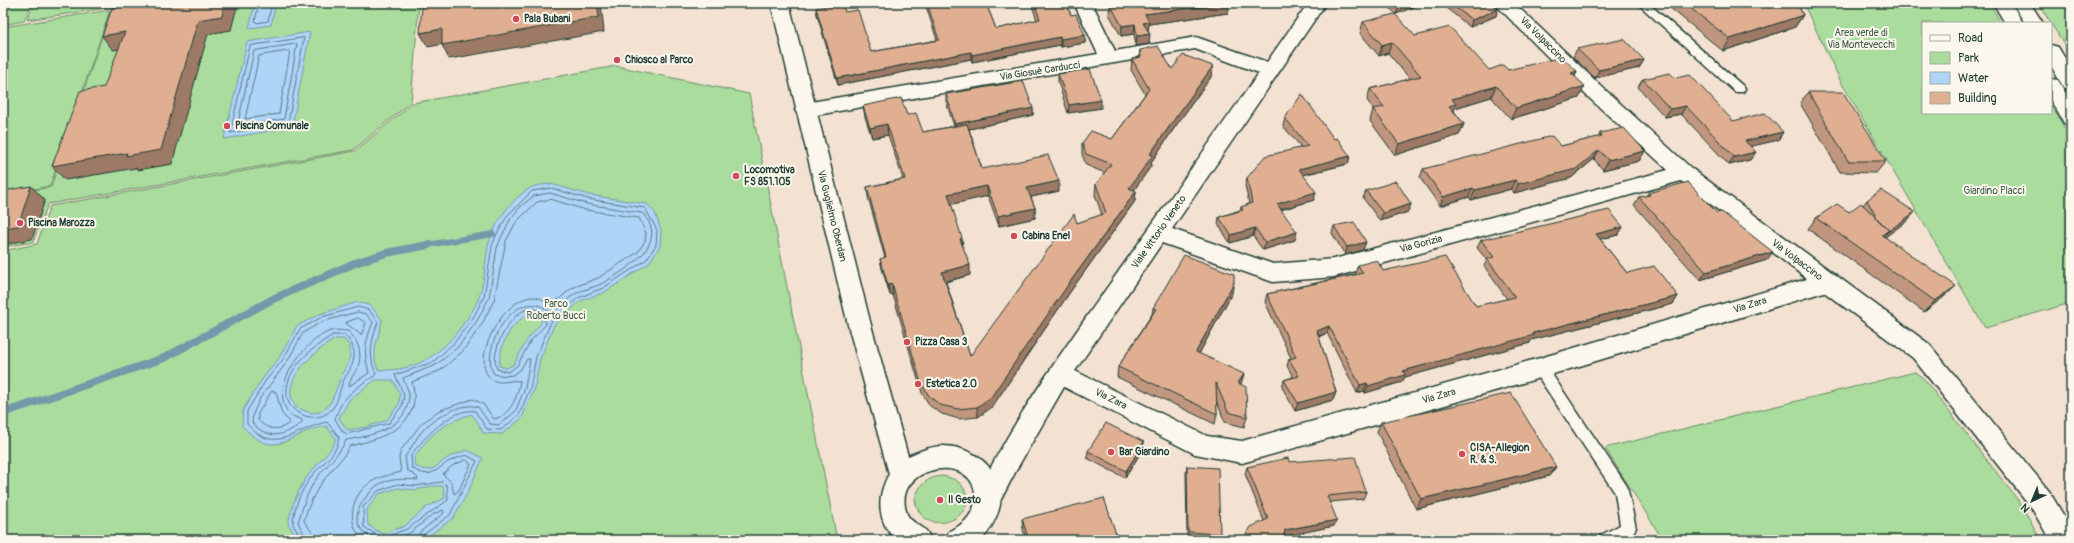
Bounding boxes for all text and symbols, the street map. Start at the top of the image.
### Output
place label: Pala Bubani [524,13,571,25]
marker: Pala Bubani [511,14,521,24]
street label: Via Volpaccino [1517,14,1569,66]
legend [1922,22,2052,114]
park label: Area verde di Via Montevecchi [1827,27,1895,51]
text: Road [1958,31,1983,46]
text: Park [1958,51,1979,66]
place label: Chiosco al Parco [625,54,694,66]
marker: Chiosco al Parco [612,55,622,65]
street label: Via Giosuè Carducci [999,59,1081,83]
text: Water [1958,71,1989,86]
text: Building [1958,91,1997,106]
place label: Piscina Comunale [235,120,310,132]
marker: Piscina Comunale [222,121,232,131]
place label: Locomotiva FS 851.105 [744,164,795,188]
street label: Via Guglielmo Oberdan [815,169,849,263]
marker: Locomotiva FS 851.105 [731,171,741,181]
park label: Giardino Placci [1964,185,2025,197]
street label: Viale Vittorio Veneto [1129,193,1189,271]
place label: Piscina Marozza [28,217,95,229]
marker: Piscina Marozza [15,218,25,228]
place label: Cabina Enel [1022,230,1070,242]
marker: Cabina Enel [1009,231,1019,241]
street label: Via Gorizia [1398,232,1444,255]
street label: Via Volpaccino [1769,237,1825,283]
street label: Via Zara [1732,294,1768,316]
park label: Parco Roberto Bucci [527,298,586,322]
place label: Pizza Casa 3 [915,336,968,348]
marker: Pizza Casa 3 [902,337,912,347]
place label: Estetica 2.0 [926,378,977,390]
marker: Estetica 2.0 [913,379,923,389]
street label: Via Zara [1421,385,1457,406]
street label: Via Zara [1093,386,1129,412]
place label: CISA-Allegion R. & S. [1470,442,1530,466]
place label: Bar Giardino [1119,446,1170,458]
marker: Bar Giardino [1106,447,1116,457]
marker: CISA-Allegion R. & S. [1457,449,1467,459]
north arrow [2012,481,2052,521]
place label: Il Gesto [948,494,981,506]
marker: Il Gesto [935,495,945,505]
text: N [2018,500,2033,515]

